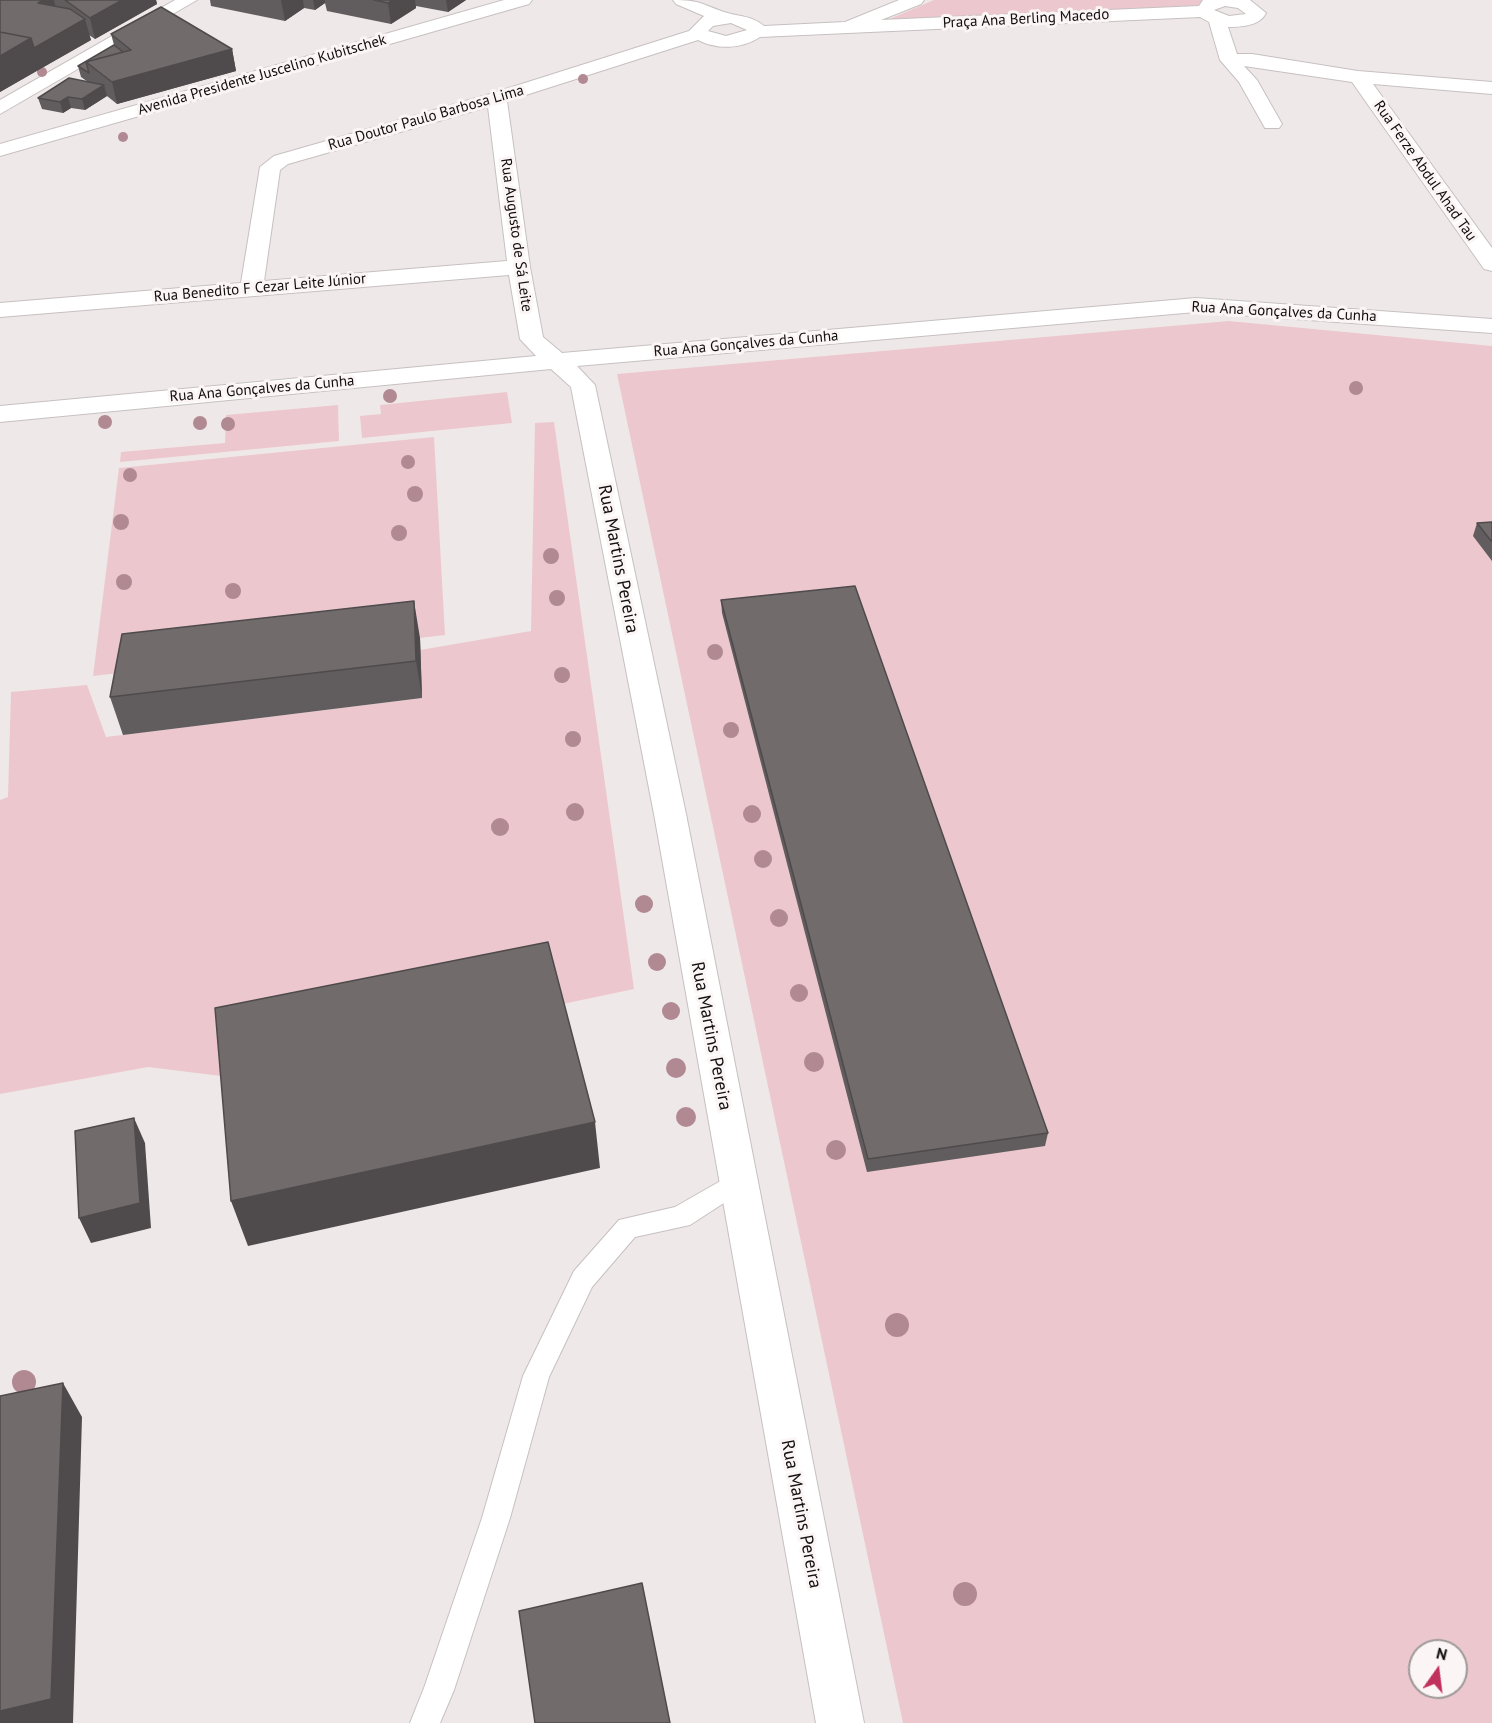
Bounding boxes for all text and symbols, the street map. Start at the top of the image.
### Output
street label: Praça Ana Berling Macedo [942,6,1110,32]
street label: Avenida Presidente Juscelino Kubitschek [136,31,388,119]
street label: Rua Doutor Paulo Barbosa Lima [326,81,526,155]
street label: Rua Ferze Abdul Ahad Tau [1370,97,1480,245]
street label: Rua Augusto de Sá Leite [496,157,536,313]
street label: Rua Benedito F Cezar Leite Júnior [153,270,367,306]
street label: Rua Ana Gonçalves da Cunha [1191,298,1377,326]
street label: Rua Ana Gonçalves da Cunha [653,327,839,361]
street label: Rua Ana Gonçalves da Cunha [169,372,355,406]
street label: Rua Martins Pereira [593,483,643,635]
street label: Rua Martins Pereira [686,960,736,1112]
street label: Rua Martins Pereira [776,1438,826,1590]
north arrow [1408,1639,1468,1699]
text: N [1434,1642,1449,1664]

